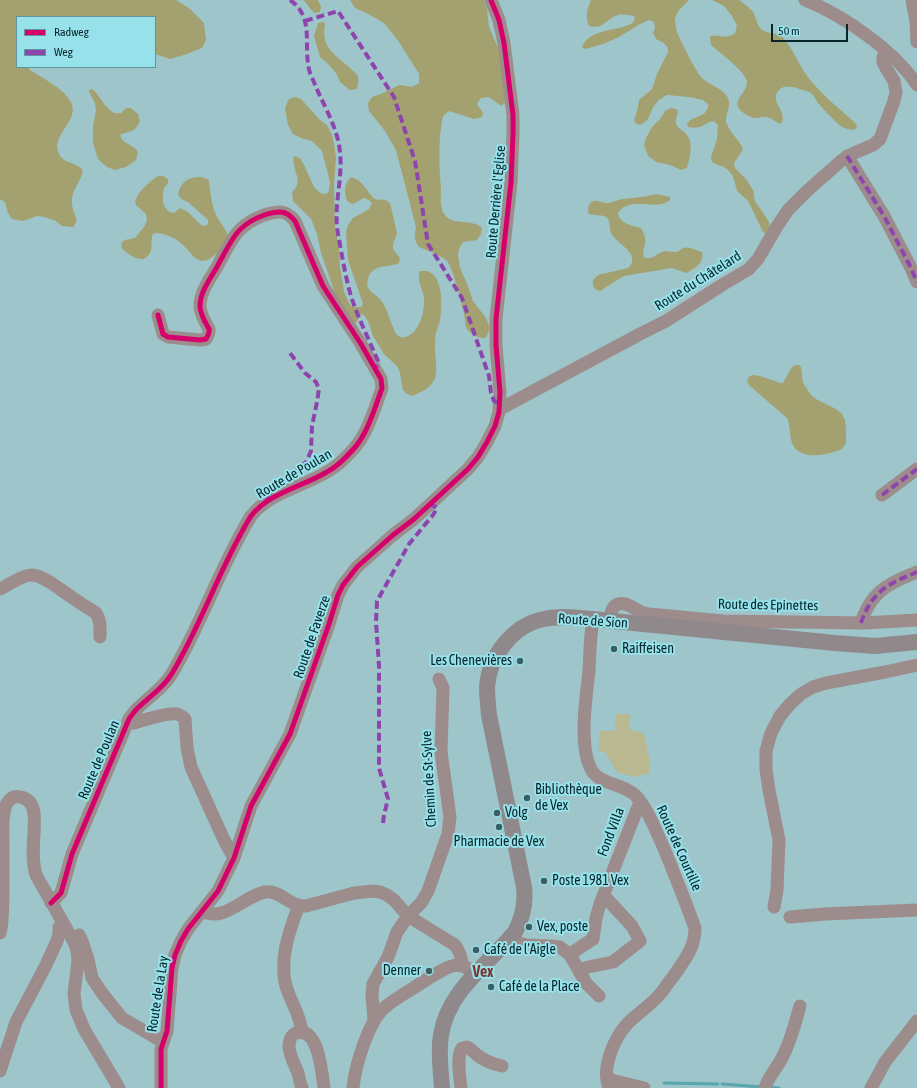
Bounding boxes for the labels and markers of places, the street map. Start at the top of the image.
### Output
place label: Raiffeisen [622,641,674,657]
marker: Raiffeisen [609,644,619,654]
place label: Les Chenevières [430,653,512,669]
marker: Les Chenevières [515,656,525,666]
place label: Bibliothèque de Vex [535,782,602,814]
marker: Bibliothèque de Vex [522,793,532,803]
place label: Volg [505,805,528,821]
marker: Volg [492,808,502,818]
marker: Pharmacie de Vex [494,822,504,832]
place label: Pharmacie de Vex [454,834,544,850]
place label: Poste 1981 Vex [552,873,629,889]
marker: Poste 1981 Vex [539,876,549,886]
place label: Vex, poste [537,919,588,935]
marker: Vex, poste [524,922,534,932]
place label: Café de l’Aigle [484,942,556,958]
marker: Café de l’Aigle [471,945,481,955]
place label: Denner [383,963,421,979]
marker: Denner [424,966,434,976]
place label: Café de la Place [499,979,580,995]
marker: Café de la Place [486,982,496,992]

